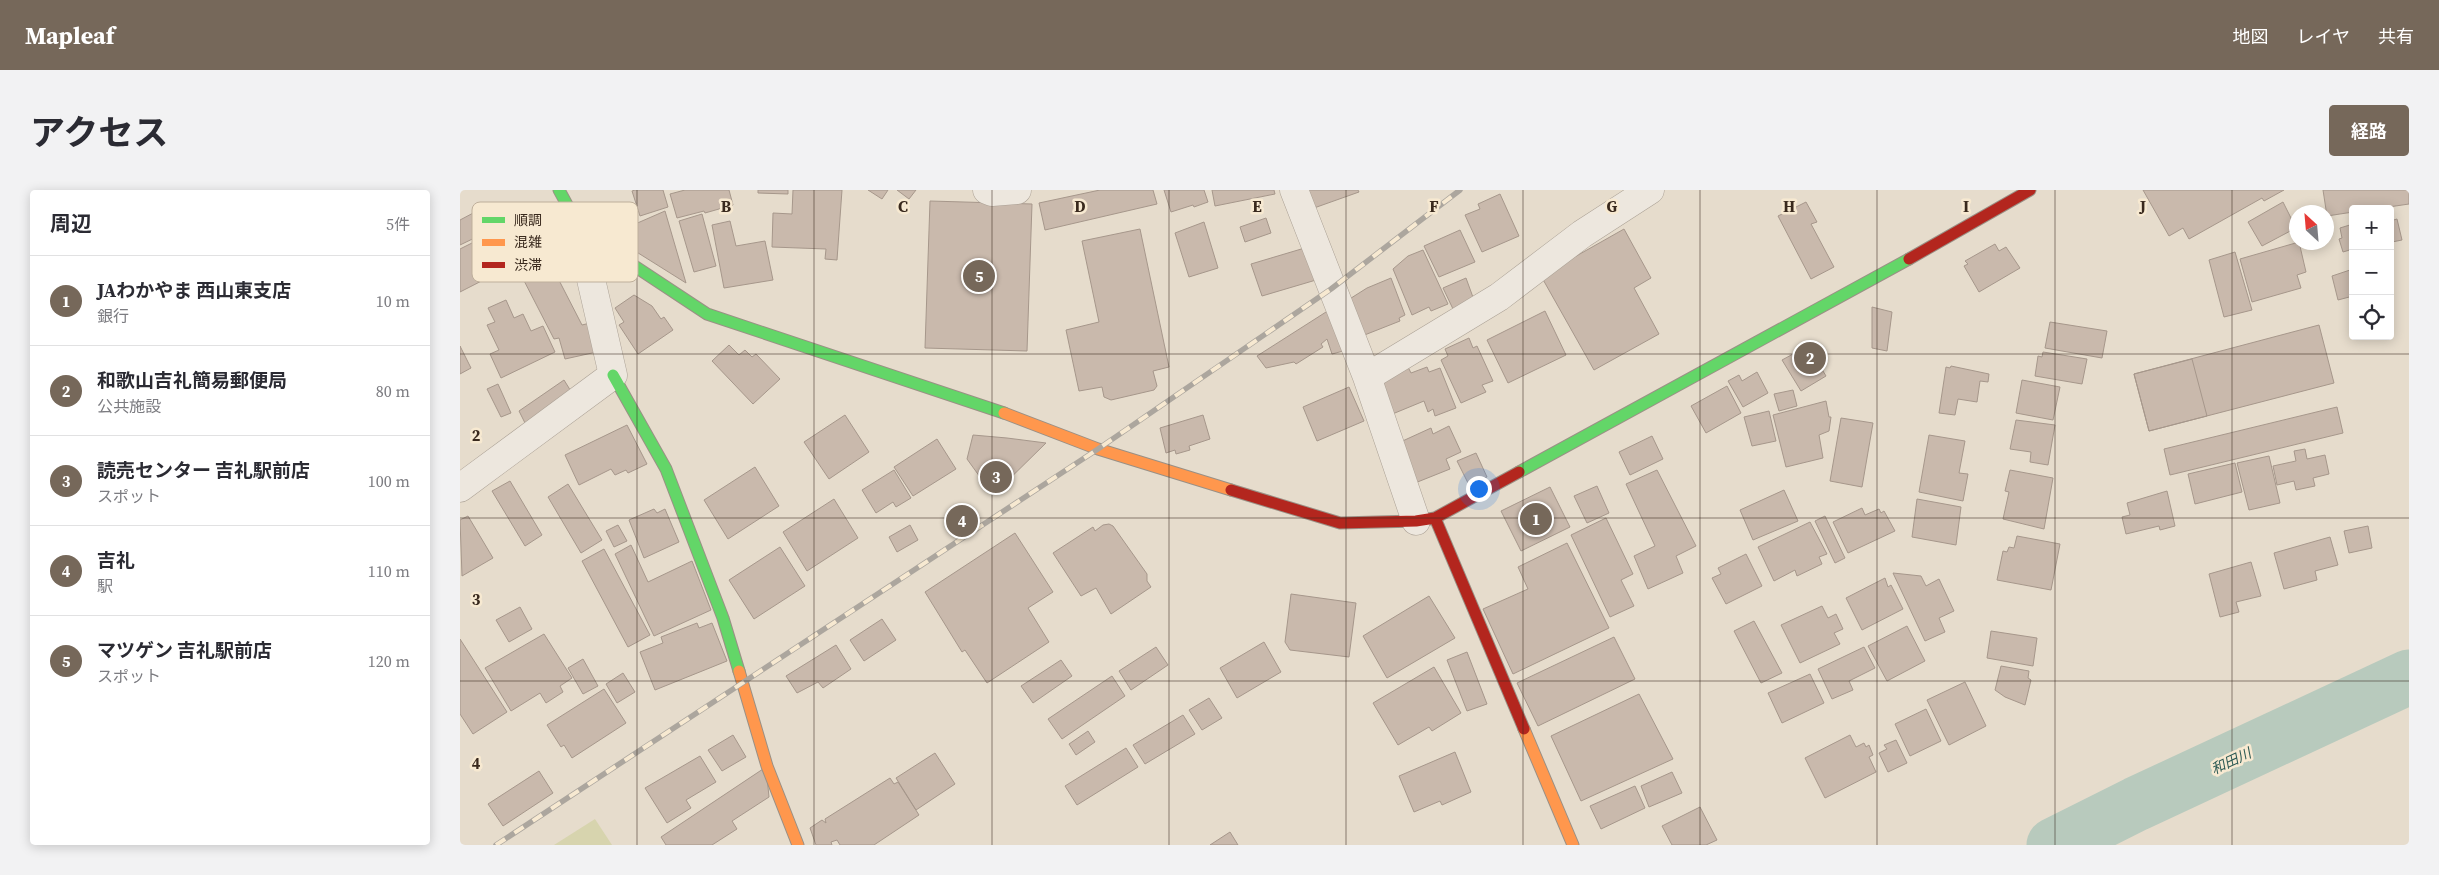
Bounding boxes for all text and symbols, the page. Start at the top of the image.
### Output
text: Mapleaf [25,19,115,52]
text: 地図 [2233,24,2269,49]
text: レイヤ [2297,24,2350,49]
text: 共有 [2378,24,2414,49]
button: 経路 [2329,105,2409,156]
text: アクセス [30,109,168,157]
text: B [721,195,732,217]
text: C [898,195,908,217]
text: D [1074,195,1086,217]
text: E [1252,195,1262,217]
text: F [1429,195,1439,217]
text: G [1607,195,1618,217]
text: H [1783,195,1795,217]
text: I [1963,195,1969,217]
text: J [2139,195,2146,217]
legend [472,202,638,282]
north arrow [2289,205,2334,250]
map controls [2349,205,2394,340]
button: + [2349,205,2394,250]
text: 周辺 [50,209,92,238]
text: 順調 [514,210,542,230]
text: 5件 [386,213,410,235]
text: 混雑 [514,232,542,252]
button: − [2349,250,2394,295]
text: 渋滞 [514,255,542,275]
pin: 5 [963,257,995,295]
text: JAわかやま 西山東支店 [97,277,291,303]
text: 1 [62,290,70,312]
text: 10 m [376,290,410,312]
button: locate [2349,295,2394,340]
text: 銀行 [97,305,129,327]
pin: 2 [1794,339,1826,377]
text: 和歌山吉礼簡易郵便局 [97,367,287,393]
text: 2 [62,380,70,402]
text: 80 m [376,380,410,402]
text: 公共施設 [97,395,161,417]
text: 2 [472,424,481,446]
text: 読売センター 吉礼駅前店 [97,457,310,483]
pin: 3 [980,458,1012,496]
text: 3 [62,470,70,492]
text: 100 m [368,470,410,492]
your location [1466,476,1492,502]
text: スポット [97,485,161,507]
pin: 1 [1520,500,1552,538]
pin: 4 [946,502,978,540]
text: 吉礼 [97,547,135,573]
text: 4 [62,560,70,582]
text: 110 m [368,560,410,582]
text: 駅 [97,575,113,597]
text: 3 [472,588,481,610]
text: マツゲン 吉礼駅前店 [97,637,272,663]
text: 5 [62,650,70,672]
text: 120 m [368,650,410,672]
text: スポット [97,665,161,687]
water label: 和田川 [2208,742,2256,779]
text: 4 [472,752,481,774]

